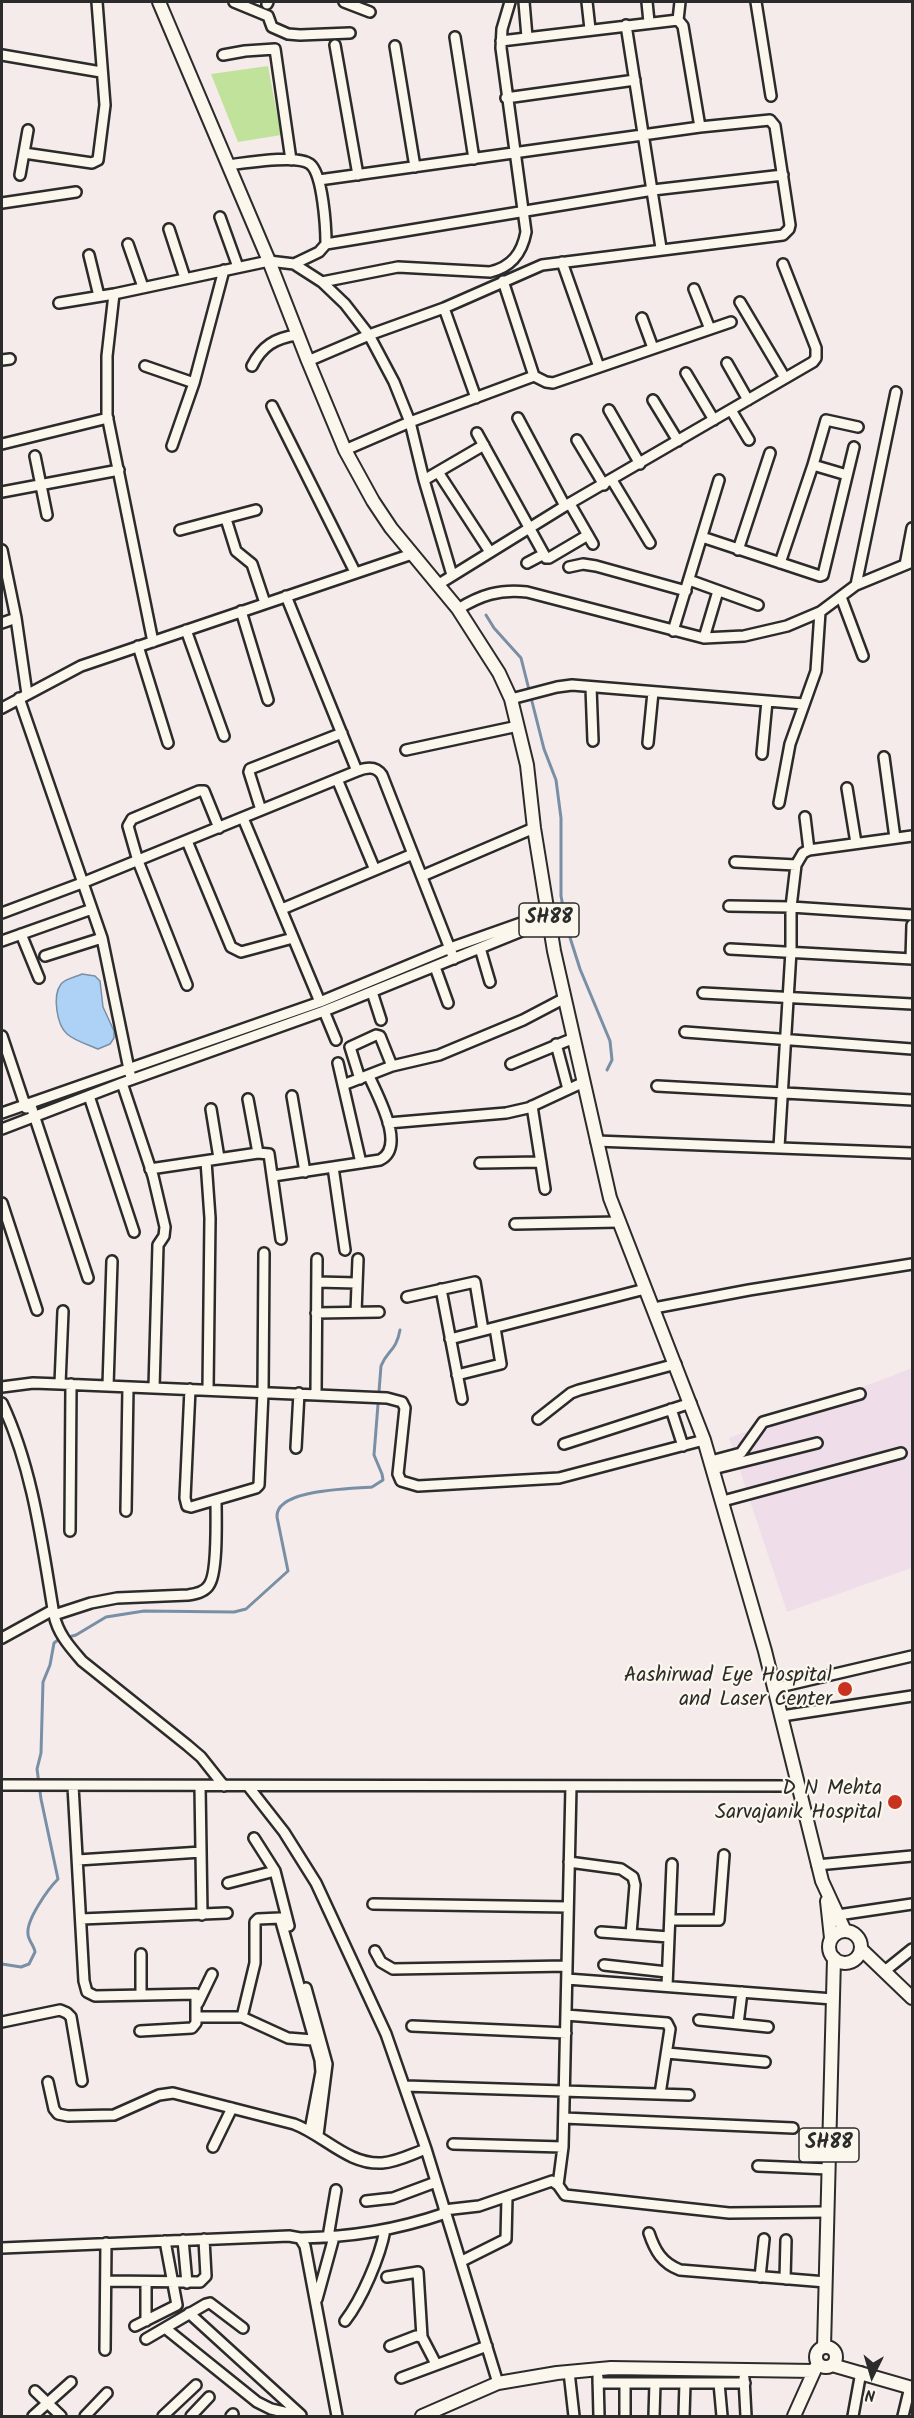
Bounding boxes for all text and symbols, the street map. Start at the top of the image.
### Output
road number: SH88 [519,903,579,937]
place label: Aashirwad Eye Hospital and Laser Center [624,1664,832,1714]
marker: Aashirwad Eye Hospital and Laser Center [836,1680,854,1698]
place label: D N Mehta Sarvajanik Hospital [715,1777,882,1827]
marker: D N Mehta Sarvajanik Hospital [886,1793,904,1811]
road number: SH88 [799,2128,859,2162]
north arrow [842,2346,902,2406]
text: N [864,2382,877,2407]

